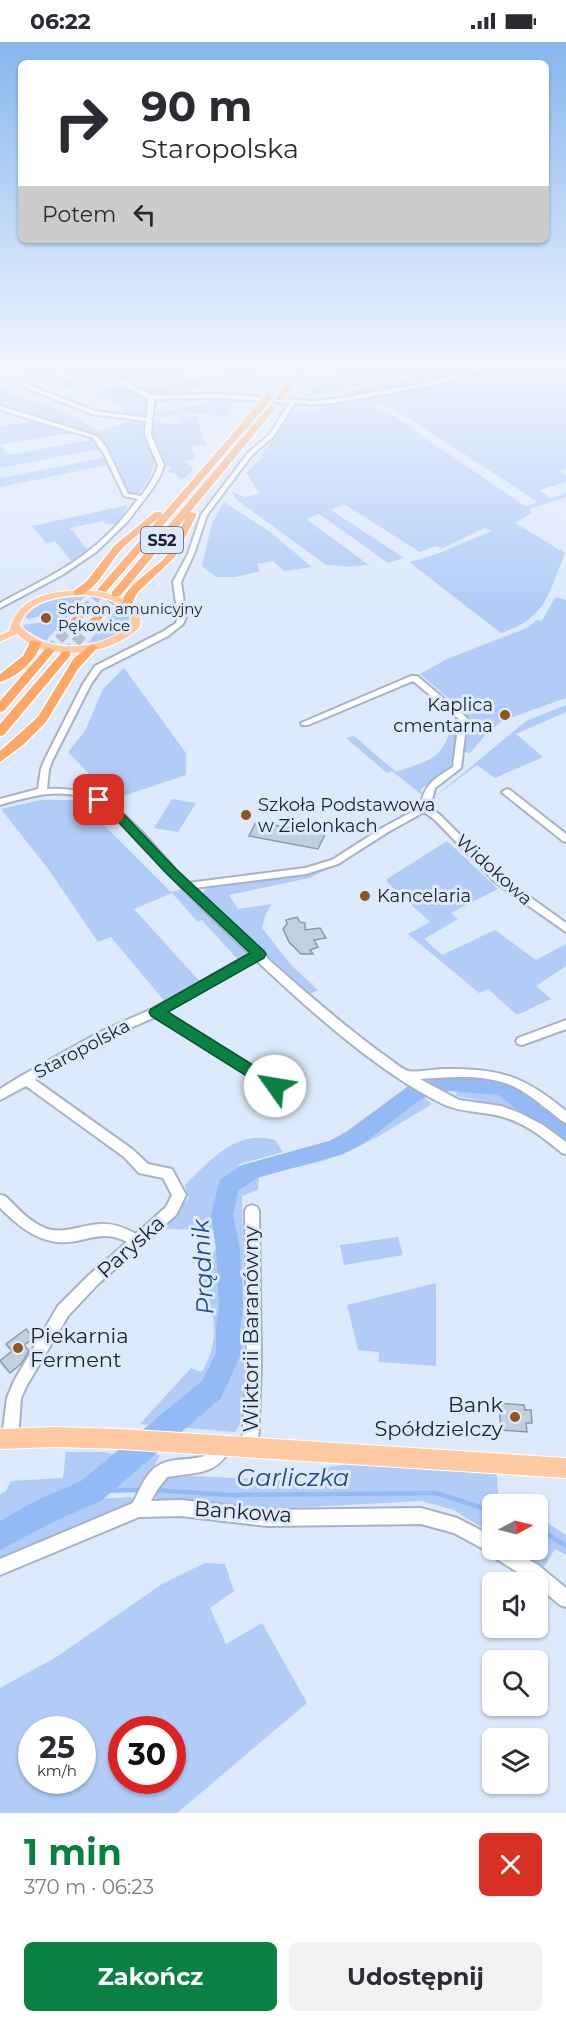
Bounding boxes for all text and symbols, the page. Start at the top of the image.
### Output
text: 06:22 [30,8,91,35]
text: 90 m [141,80,252,132]
icon: right [42,84,120,162]
text: Staropolska [141,132,299,165]
icon: left [128,198,161,231]
text: Potem [42,201,116,228]
road number: S52 [141,527,183,553]
place label: Schron amunicyjny Pękowice [58,599,203,635]
marker: Schron amunicyjny Pękowice [39,611,53,625]
place label: Kaplica cmentarna [393,694,493,737]
marker: Kaplica cmentarna [498,708,512,722]
pin [73,774,124,825]
icon: arrive [82,783,115,816]
place label: Szkoła Podstawowa w Zielonkach [258,794,435,837]
marker: Szkoła Podstawowa w Zielonkach [239,808,253,822]
street label: Widokowa [451,830,537,910]
place label: Kancelaria [377,885,471,907]
marker: Kancelaria [358,889,372,903]
street label: Staropolska [30,1015,134,1083]
position arrow [243,1054,307,1118]
street label: Paryska [92,1210,169,1283]
water label: Prądnik [185,1217,219,1315]
street label: Wiktorii Baranówny [238,1225,263,1432]
place label: Piekarnia Ferment [30,1323,129,1372]
marker: Piekarnia Ferment [11,1341,25,1355]
place label: Bank Spółdzielczy [374,1392,504,1441]
marker: Bank Spółdzielczy [508,1410,522,1424]
water label: Garliczka [237,1463,349,1492]
north arrow [482,1494,548,1560]
map controls [482,1494,548,1794]
street label: Bankowa [193,1496,293,1527]
button: sound [482,1572,548,1638]
button: search [482,1650,548,1716]
speed limit sign: 30 [108,1716,186,1794]
button: layers [482,1728,548,1794]
text: 25 [39,1729,75,1766]
text: km/h [37,1761,77,1780]
text: 1 min [24,1830,122,1874]
button: close [479,1833,542,1896]
text: 370 m · 06:23 [24,1875,154,1899]
button: Zakończ [24,1942,277,2011]
button: Udostępnij [289,1942,542,2011]

